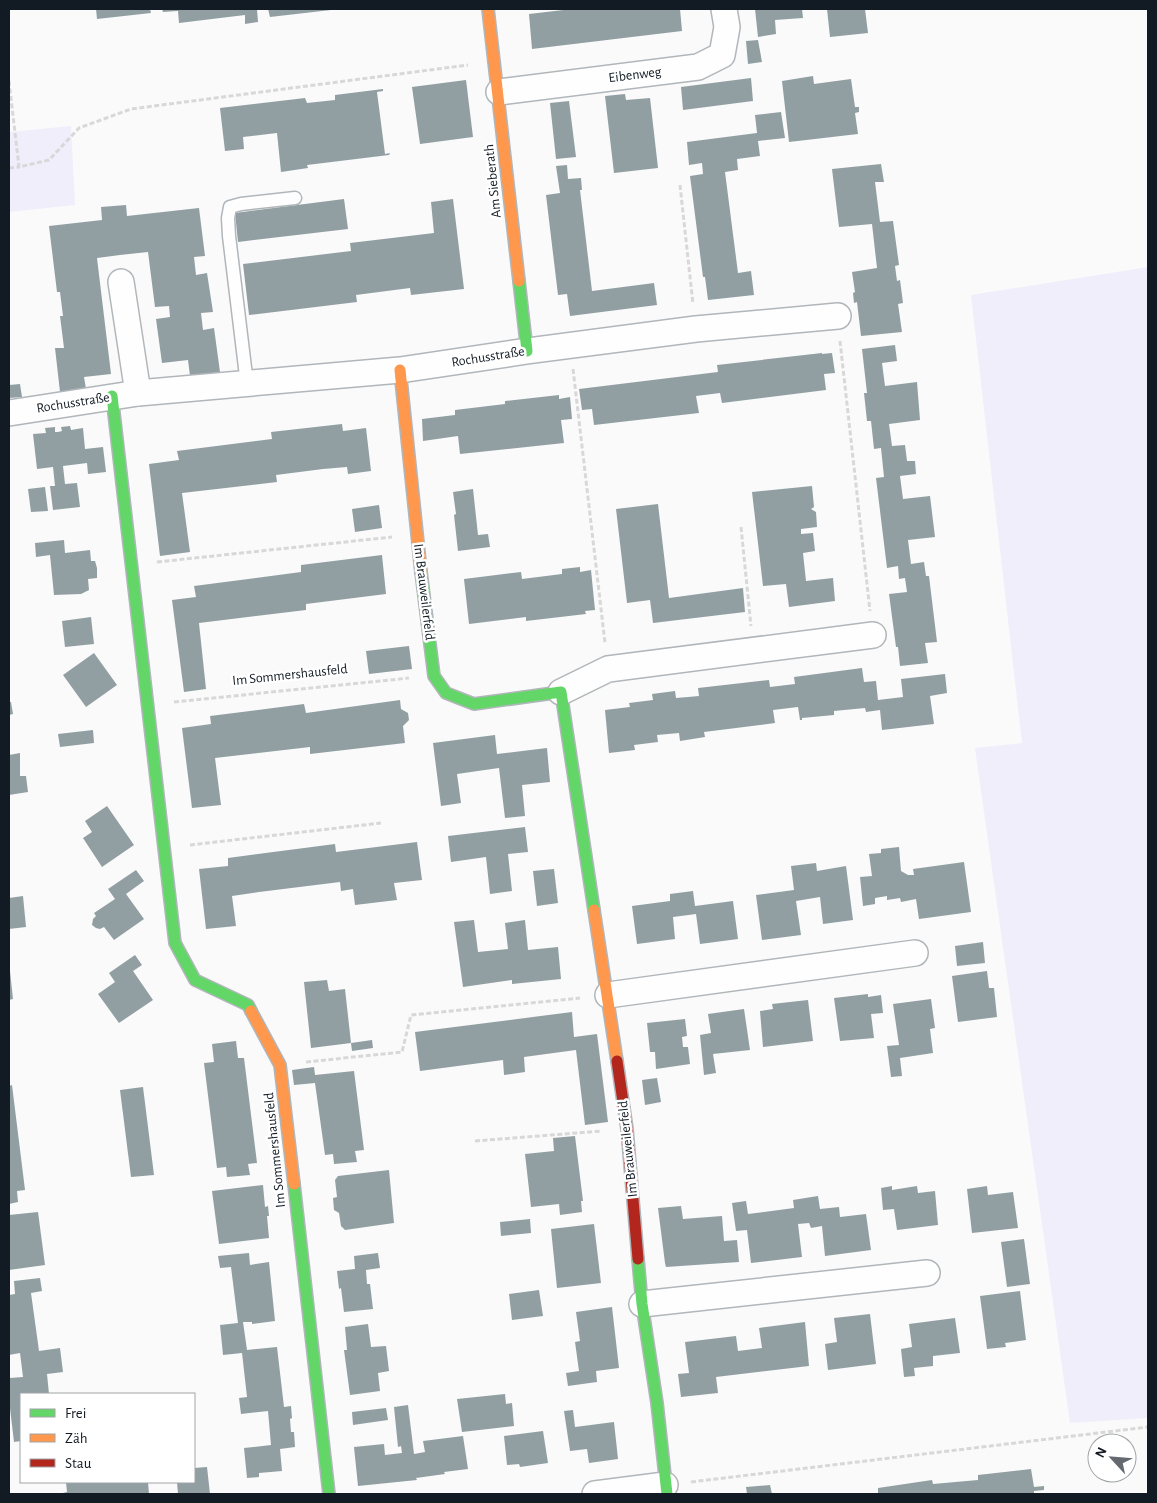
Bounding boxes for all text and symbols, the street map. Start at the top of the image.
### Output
street label: Eibenweg [608,65,662,85]
street label: Am Sieberath [482,143,504,219]
street label: Rochusstraße [450,344,526,370]
street label: Rochusstraße [35,390,111,416]
street label: Im Brauweilerfeld [411,543,437,641]
street label: Im Sommershausfeld [232,662,348,688]
street label: Im Sommershausfeld [262,1092,288,1208]
street label: Im Brauweilerfeld [616,1100,640,1198]
legend [20,1393,195,1483]
text: Frei [65,1406,86,1421]
text: Zäh [65,1431,88,1446]
north arrow [1087,1433,1137,1483]
text: N [1093,1445,1110,1460]
text: Stau [65,1456,92,1471]

